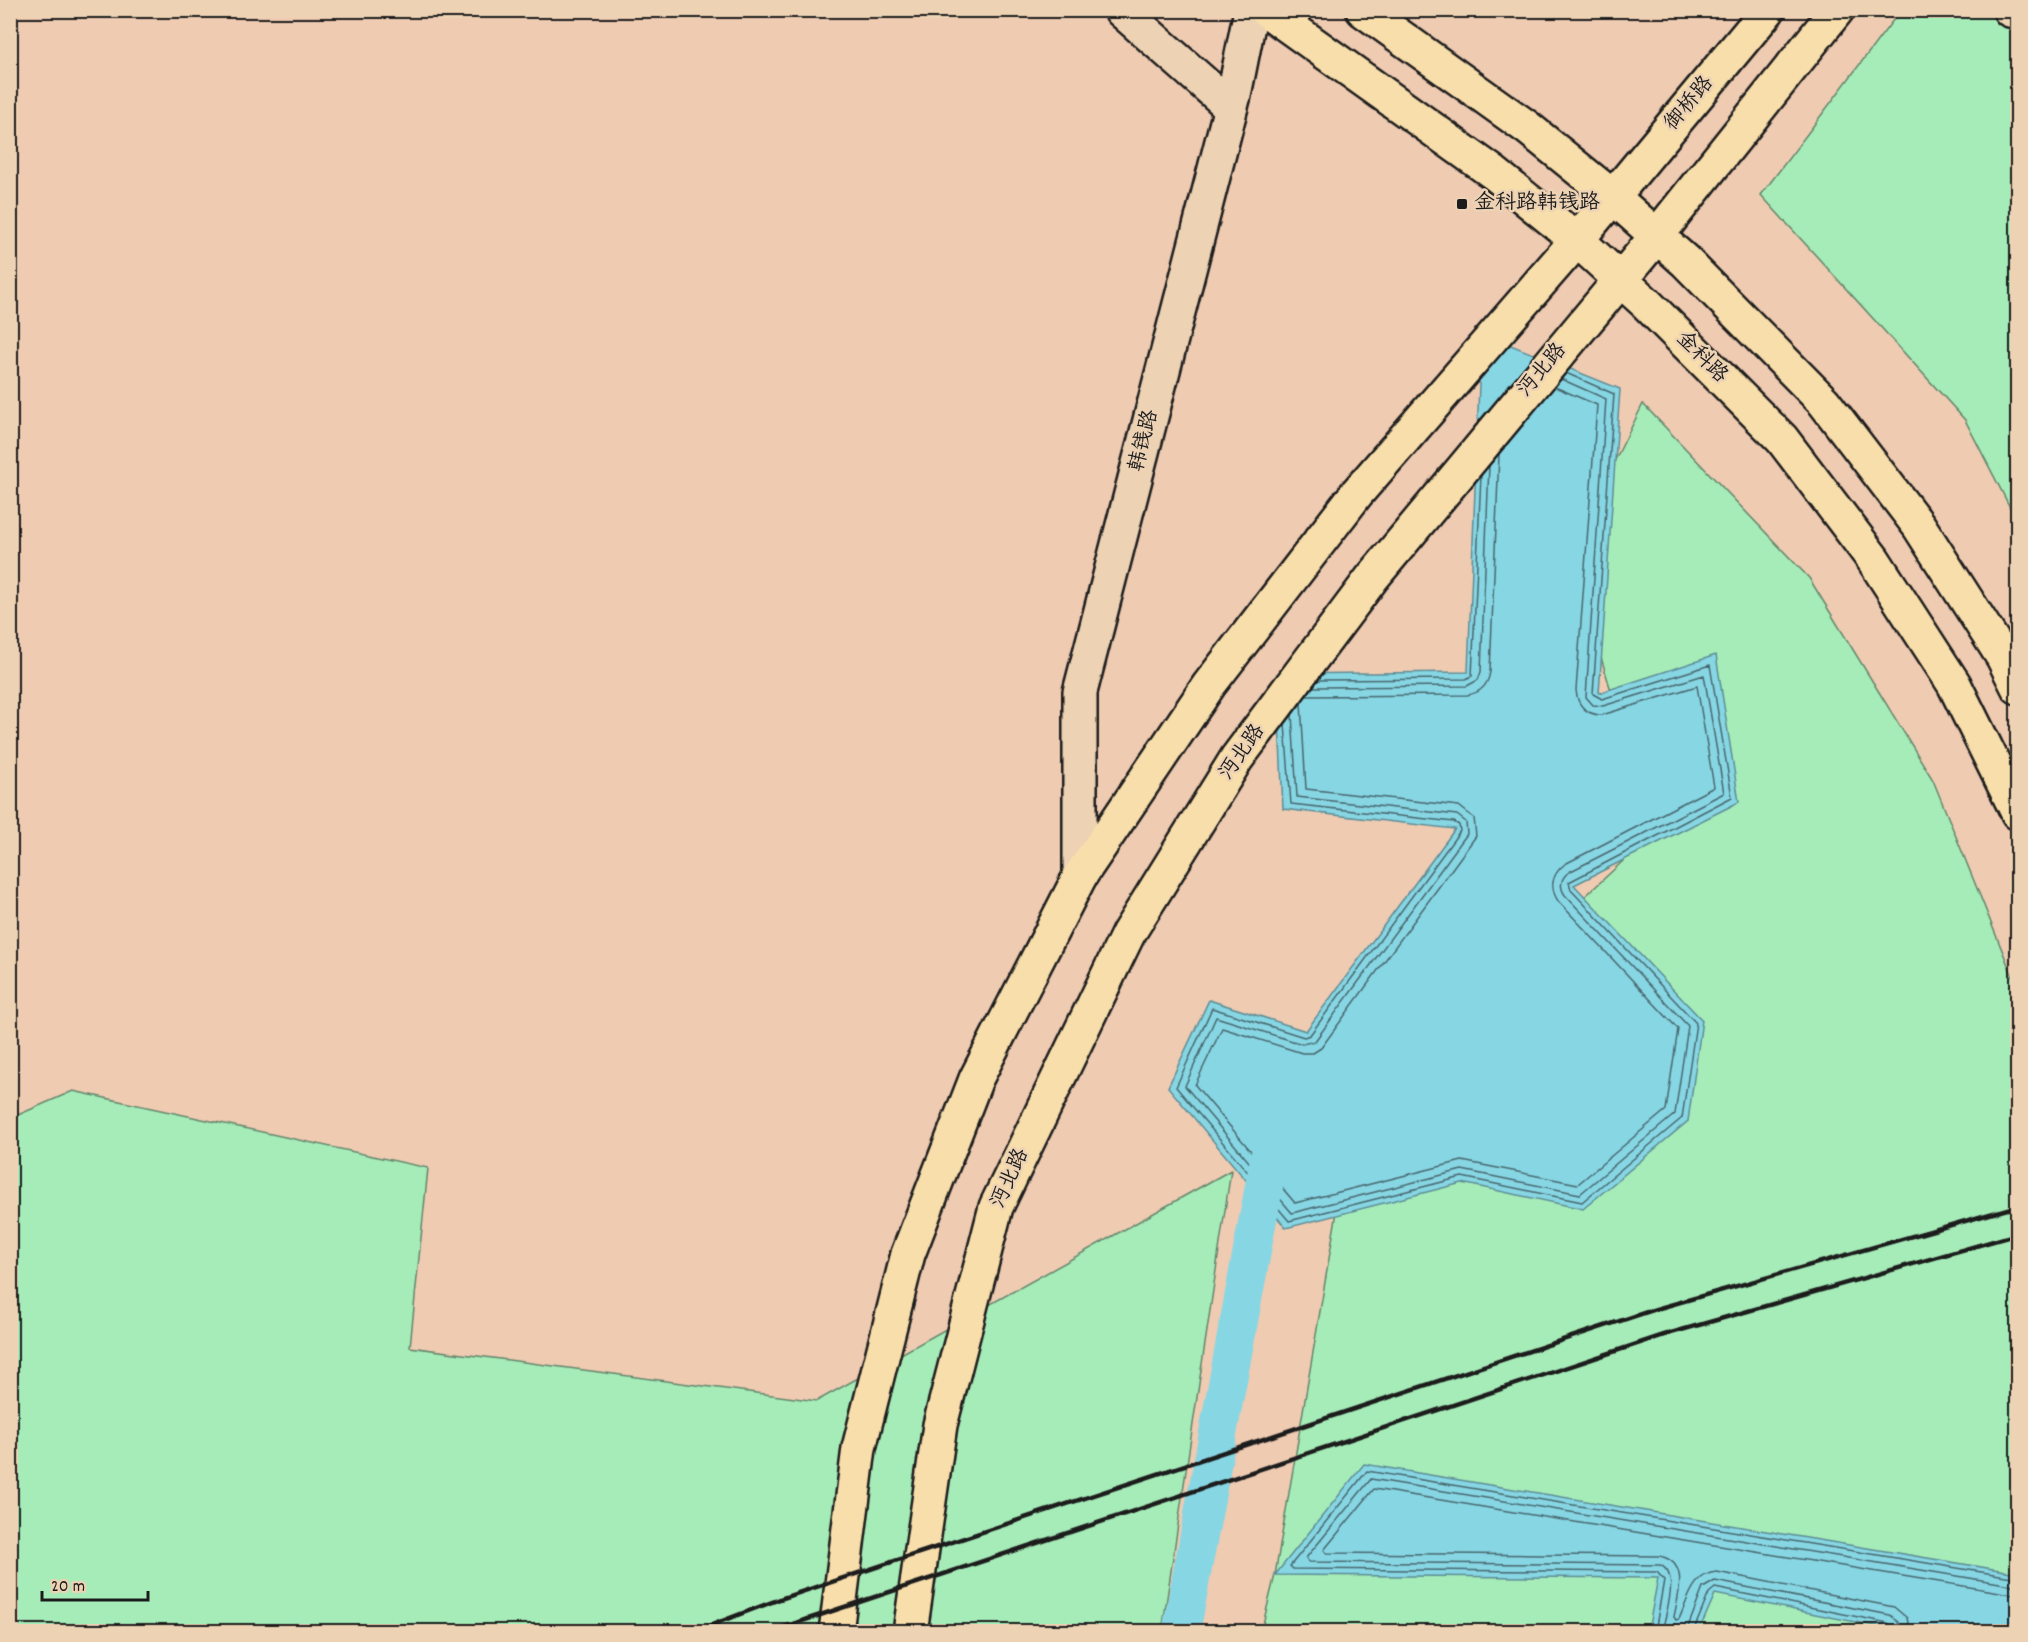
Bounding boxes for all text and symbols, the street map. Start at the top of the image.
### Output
street label: 御桥路 [1658,70,1722,138]
place label: 金科路韩钱路 [1474,189,1600,219]
marker: 金科路韩钱路 [1455,197,1469,211]
street label: 金科路 [1668,325,1734,391]
street label: 沔北路 [1511,337,1575,405]
street label: 韩钱路 [1123,407,1167,475]
street label: 沔北路 [1213,719,1273,787]
street label: 沔北路 [984,1144,1038,1214]
scale bar [42,1564,148,1602]
text: 20 m [51,1575,85,1600]

